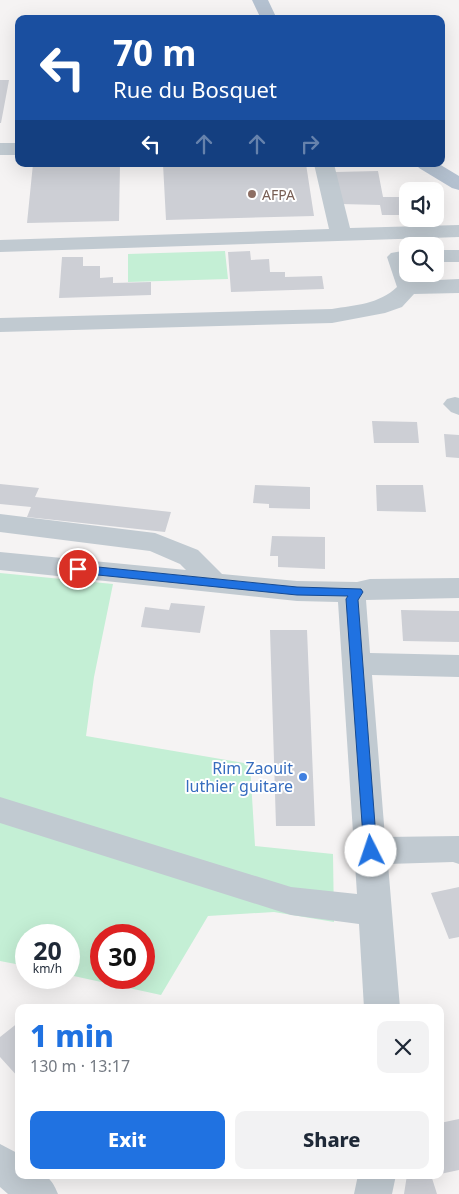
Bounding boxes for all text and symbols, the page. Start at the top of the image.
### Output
text: 70 m [113,29,196,76]
icon: left [30,35,95,100]
text: Rue du Bosquet [113,74,277,104]
icon: left [137,130,165,158]
icon: ahead [190,130,218,158]
icon: ahead [243,130,271,158]
icon: right [296,130,324,158]
map controls [399,182,444,282]
button: sound [399,182,444,227]
place label: AFPA [262,185,295,204]
marker: AFPA [246,188,258,200]
button: search [399,237,444,282]
pin [57,548,99,590]
icon: arrive [64,555,92,583]
place label: Rim Zaouit luthier guitare [185,757,293,797]
marker: Rim Zaouit luthier guitare [297,771,309,783]
position arrow [344,824,396,876]
speed limit sign: 30 [90,924,155,989]
text: 20 [33,933,62,967]
text: km/h [33,960,62,977]
text: 1 min [30,1015,114,1056]
button: close [377,1021,429,1073]
text: 130 m · 13:17 [30,1055,130,1077]
button: Exit [30,1111,225,1169]
button: Share [235,1111,429,1169]

